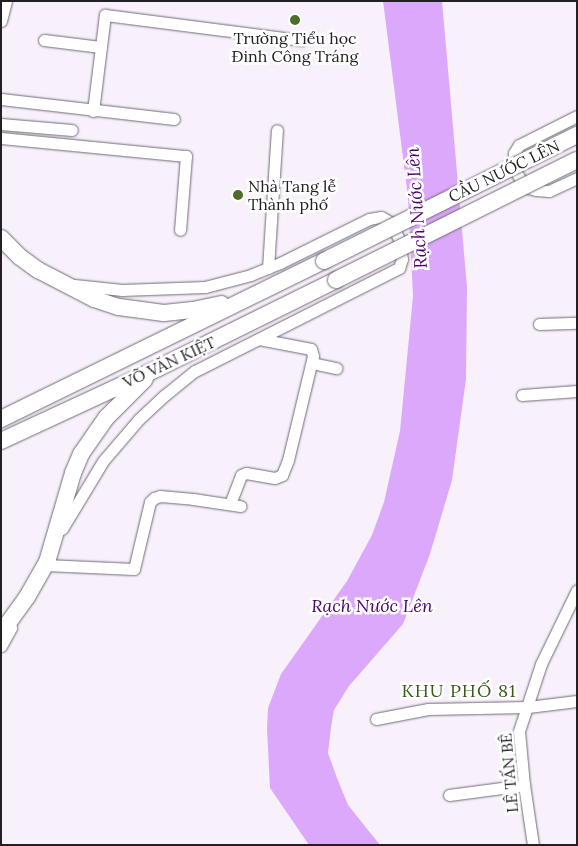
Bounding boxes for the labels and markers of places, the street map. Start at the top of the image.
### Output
marker: Trường Tiểu học Đinh Công Tráng [289,14,301,26]
place label: Trường Tiểu học Đinh Công Tráng [232,28,358,66]
place label: Nhà Tang lễ Thành phố [248,176,336,214]
marker: Nhà Tang lễ Thành phố [232,189,244,201]

